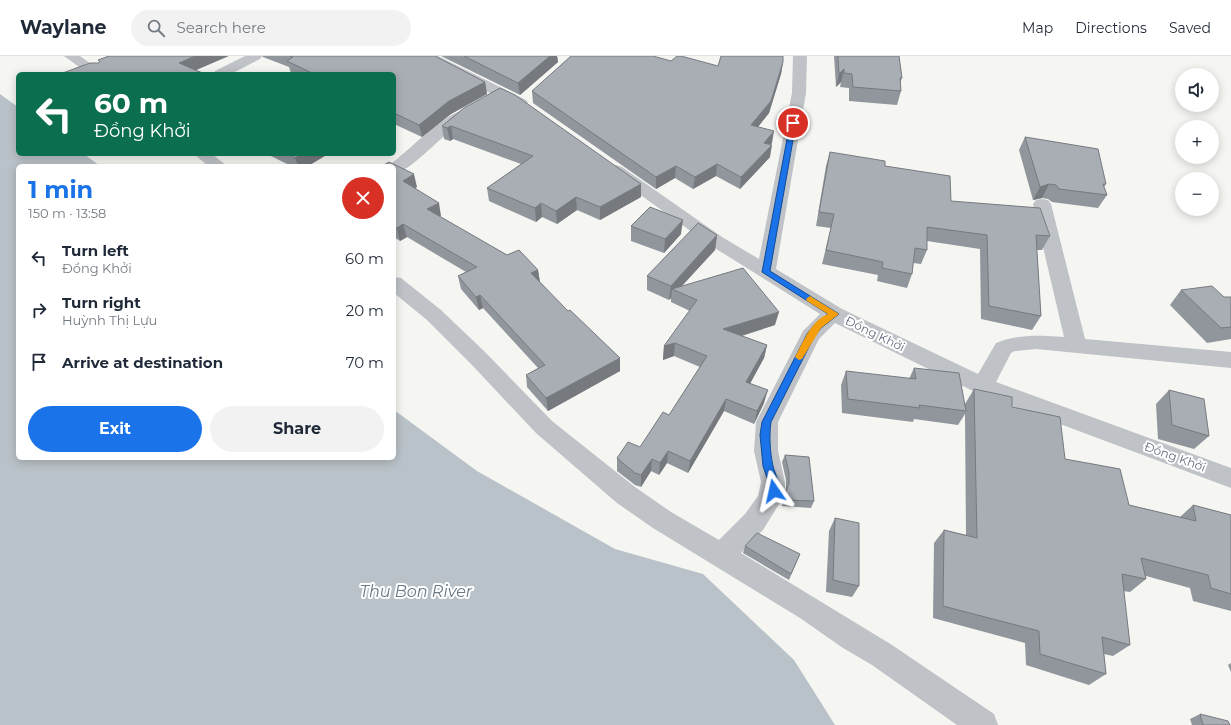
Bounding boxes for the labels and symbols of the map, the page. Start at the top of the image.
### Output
pin [776,106,810,140]
street label: Đồng Khởi [843,313,907,354]
street label: Đồng Khởi [1142,438,1208,475]
position arrow [753,470,795,512]
water label: Thu Bon River [360,582,473,601]

